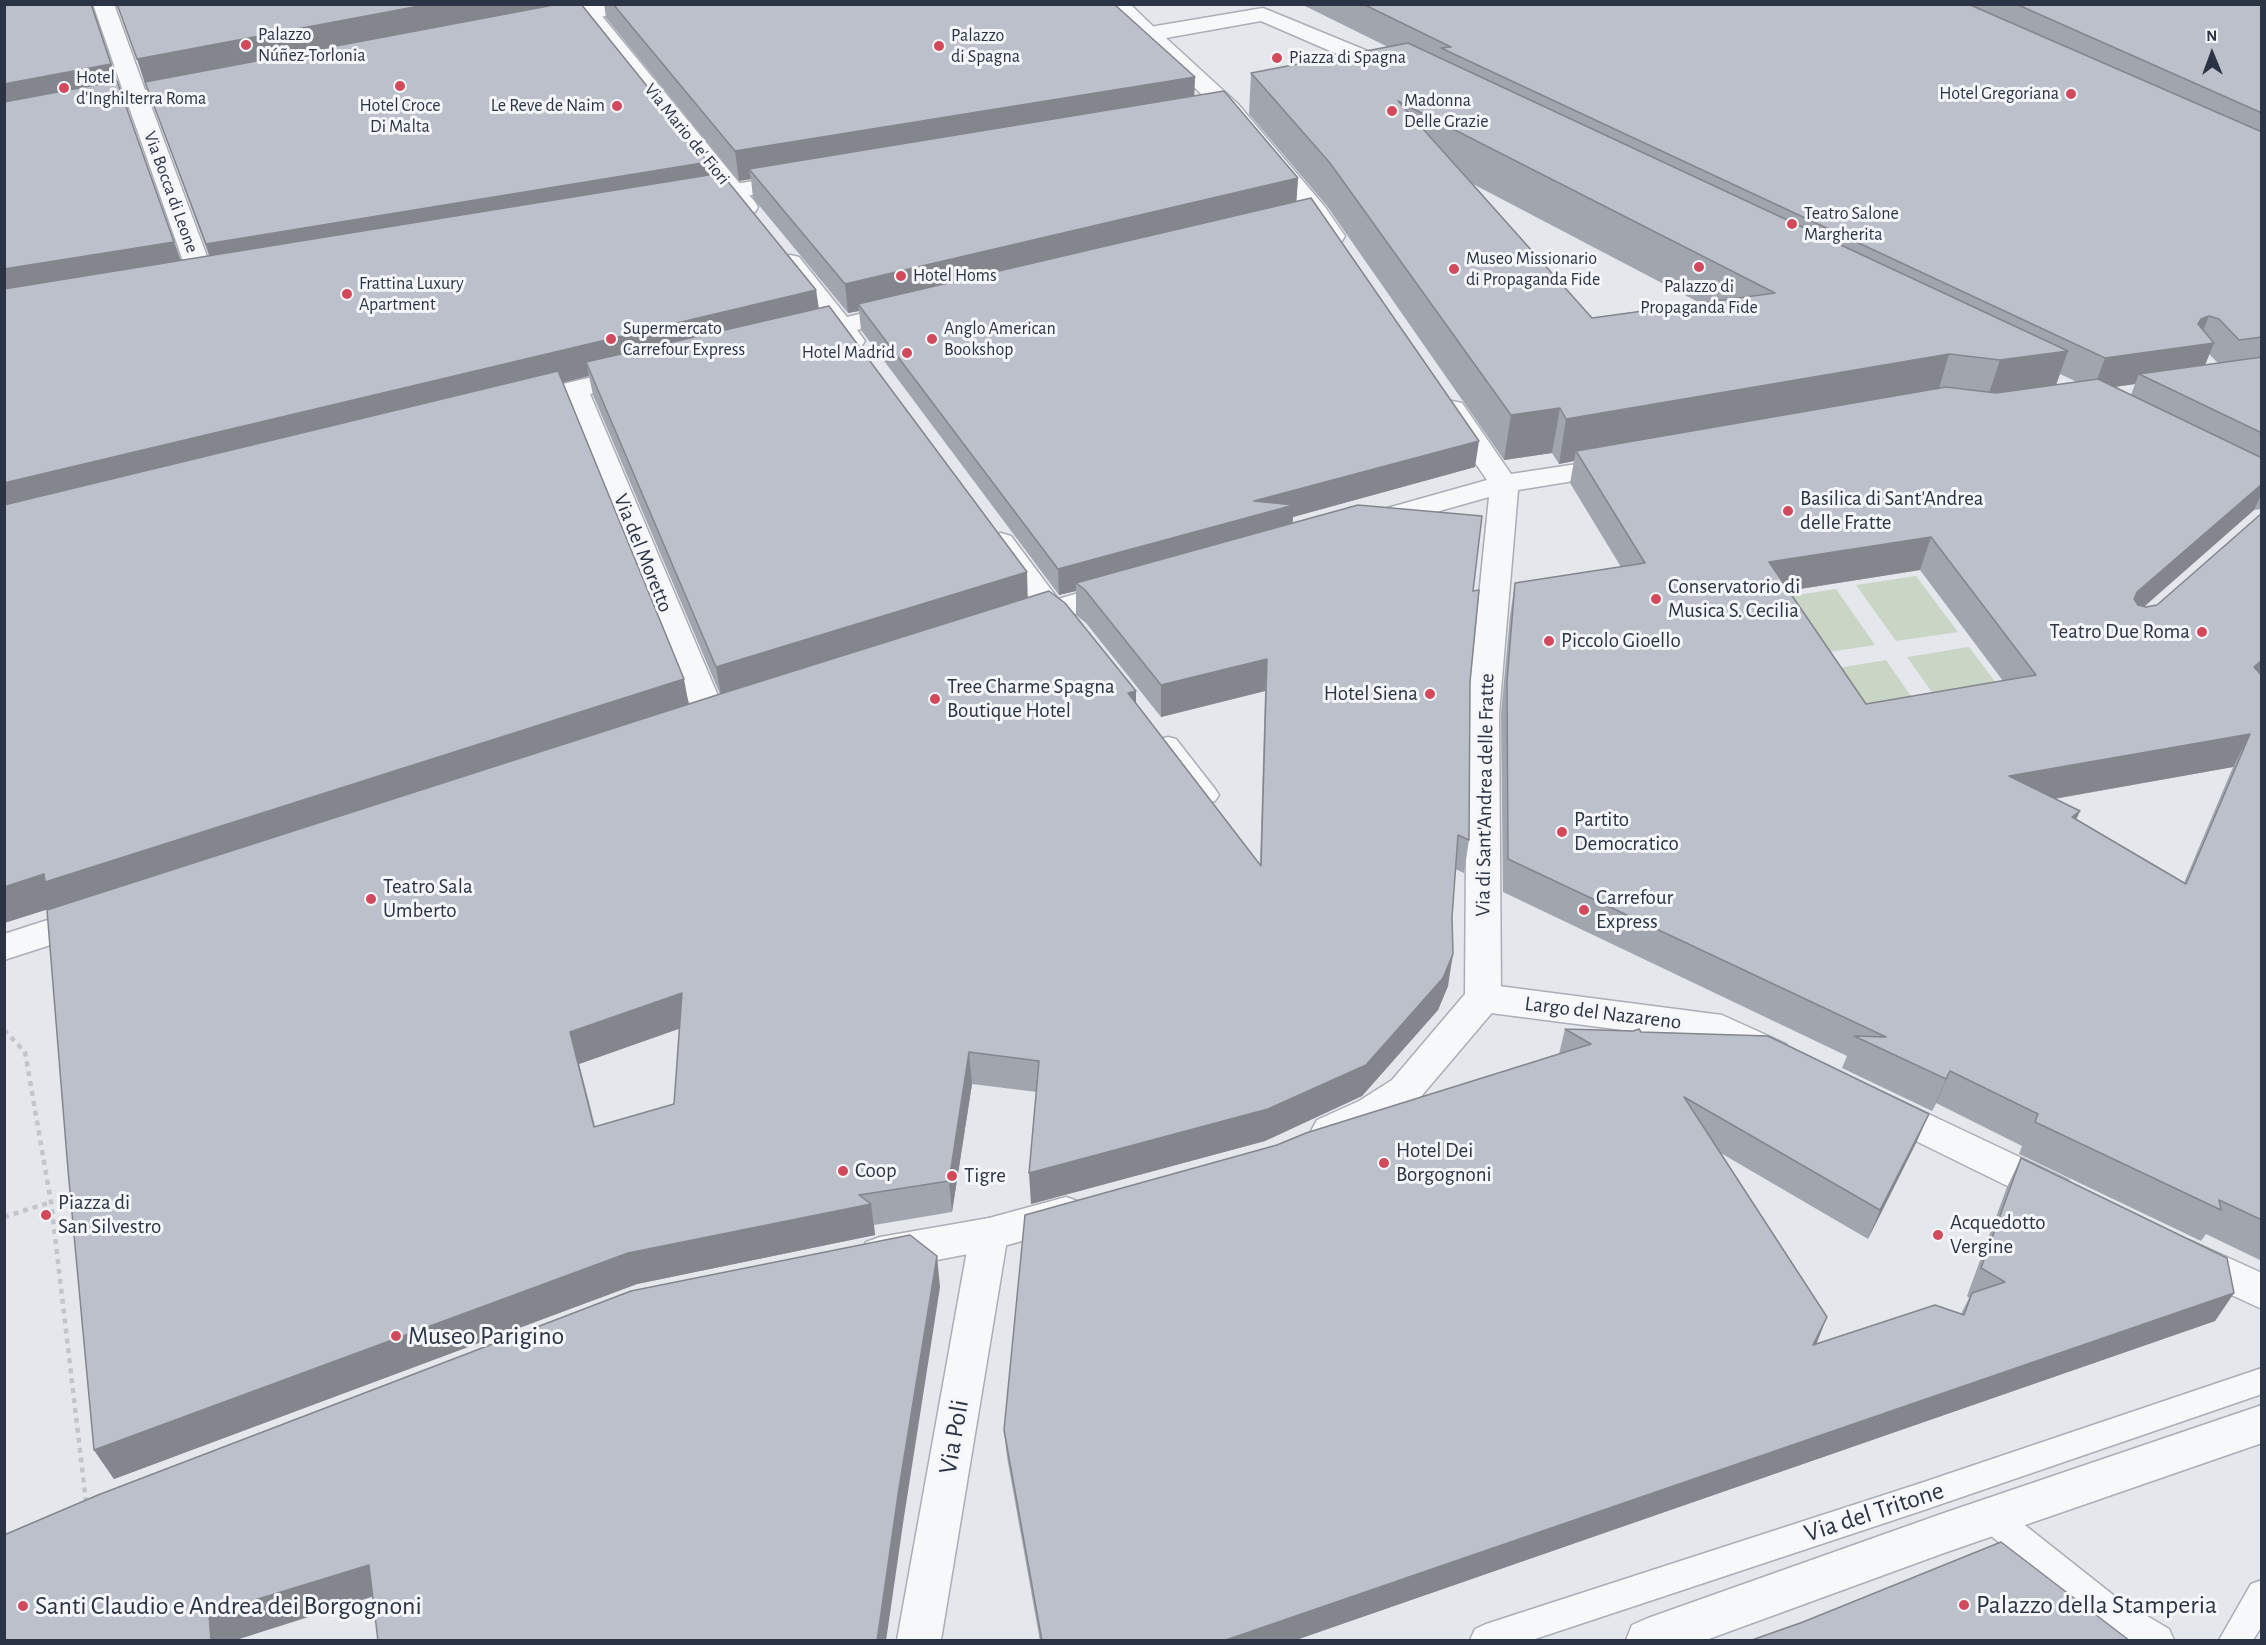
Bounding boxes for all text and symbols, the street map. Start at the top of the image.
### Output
place label: Palazzo Núñez-Torlonia [258,24,366,66]
north arrow [2182,24,2242,84]
place label: Palazzo di Spagna [951,25,1020,68]
text: N [2206,28,2217,44]
marker: Palazzo Núñez-Torlonia [239,38,253,52]
marker: Palazzo di Spagna [932,39,946,53]
place label: Piazza di Spagna [1289,47,1406,69]
marker: Piazza di Spagna [1270,51,1284,65]
place label: Hotel d'Inghilterra Roma [76,67,206,110]
marker: Hotel Croce Di Malta [393,79,407,93]
street label: Via Mario de' Fiori [640,79,734,189]
marker: Hotel d'Inghilterra Roma [57,81,71,95]
place label: Hotel Gregoriana [1939,83,2059,105]
marker: Hotel Gregoriana [2064,87,2078,101]
place label: Madonna Delle Grazie [1404,90,1489,132]
place label: Hotel Croce Di Malta [360,95,440,138]
place label: Le Reve de Naim [491,95,605,117]
marker: Le Reve de Naim [610,99,624,113]
marker: Madonna Delle Grazie [1385,104,1399,118]
street label: Via Bocca di Leone [139,128,203,256]
place label: Teatro Salone Margherita [1804,203,1899,246]
marker: Teatro Salone Margherita [1785,217,1799,231]
place label: Museo Missionario di Propaganda Fide [1466,248,1600,290]
marker: Palazzo di Propaganda Fide [1692,260,1706,274]
marker: Museo Missionario di Propaganda Fide [1447,262,1461,276]
place label: Hotel Homs [913,265,997,287]
marker: Hotel Homs [894,269,908,283]
place label: Frattina Luxury Apartment [359,273,464,316]
place label: Palazzo di Propaganda Fide [1640,276,1758,318]
marker: Frattina Luxury Apartment [340,287,354,301]
place label: Supermercato Carrefour Express [623,318,745,360]
place label: Anglo American Bookshop [944,318,1056,360]
marker: Supermercato Carrefour Express [604,332,618,346]
marker: Anglo American Bookshop [925,332,939,346]
place label: Hotel Madrid [802,342,895,364]
marker: Hotel Madrid [900,346,914,360]
place label: Basilica di Sant'Andrea delle Fratte [1800,486,1984,536]
street label: Via del Moretto [608,490,678,616]
marker: Basilica di Sant'Andrea delle Fratte [1781,504,1795,518]
place label: Conservatorio di Musica S. Cecilia [1668,574,1800,624]
marker: Conservatorio di Musica S. Cecilia [1649,592,1663,606]
place label: Teatro Due Roma [2050,619,2190,645]
marker: Teatro Due Roma [2195,625,2209,639]
place label: Piccolo Gioello [1561,628,1681,654]
marker: Piccolo Gioello [1542,634,1556,648]
street label: Via di Sant'Andrea delle Fratte [1470,673,1500,917]
place label: Tree Charme Spagna Boutique Hotel [947,674,1115,724]
place label: Hotel Siena [1324,681,1418,707]
marker: Hotel Siena [1423,687,1437,701]
marker: Tree Charme Spagna Boutique Hotel [928,692,942,706]
place label: Partito Democratico [1574,807,1679,857]
marker: Partito Democratico [1555,825,1569,839]
place label: Teatro Sala Umberto [383,874,473,924]
place label: Carrefour Express [1596,885,1673,935]
marker: Teatro Sala Umberto [364,892,378,906]
marker: Carrefour Express [1577,903,1591,917]
street label: Largo del Nazareno [1523,991,1683,1035]
place label: Hotel Dei Borgognoni [1396,1138,1492,1188]
marker: Hotel Dei Borgognoni [1377,1156,1391,1170]
place label: Coop [855,1158,897,1184]
place label: Tigre [964,1163,1006,1189]
marker: Coop [836,1164,850,1178]
marker: Tigre [945,1169,959,1183]
place label: Piazza di San Silvestro [58,1190,161,1240]
marker: Piazza di San Silvestro [39,1208,53,1222]
place label: Acquedotto Vergine [1950,1210,2046,1260]
marker: Acquedotto Vergine [1931,1228,1945,1242]
place label: Museo Parigino [408,1320,564,1352]
marker: Museo Parigino [389,1329,403,1343]
street label: Via Poli [932,1397,976,1477]
street label: Via del Tritone [1800,1475,1948,1549]
place label: Palazzo della Stamperia [1976,1589,2217,1621]
place label: Santi Claudio e Andrea dei Borgognoni [35,1590,422,1622]
marker: Palazzo della Stamperia [1957,1598,1971,1612]
marker: Santi Claudio e Andrea dei Borgognoni [16,1599,30,1613]

